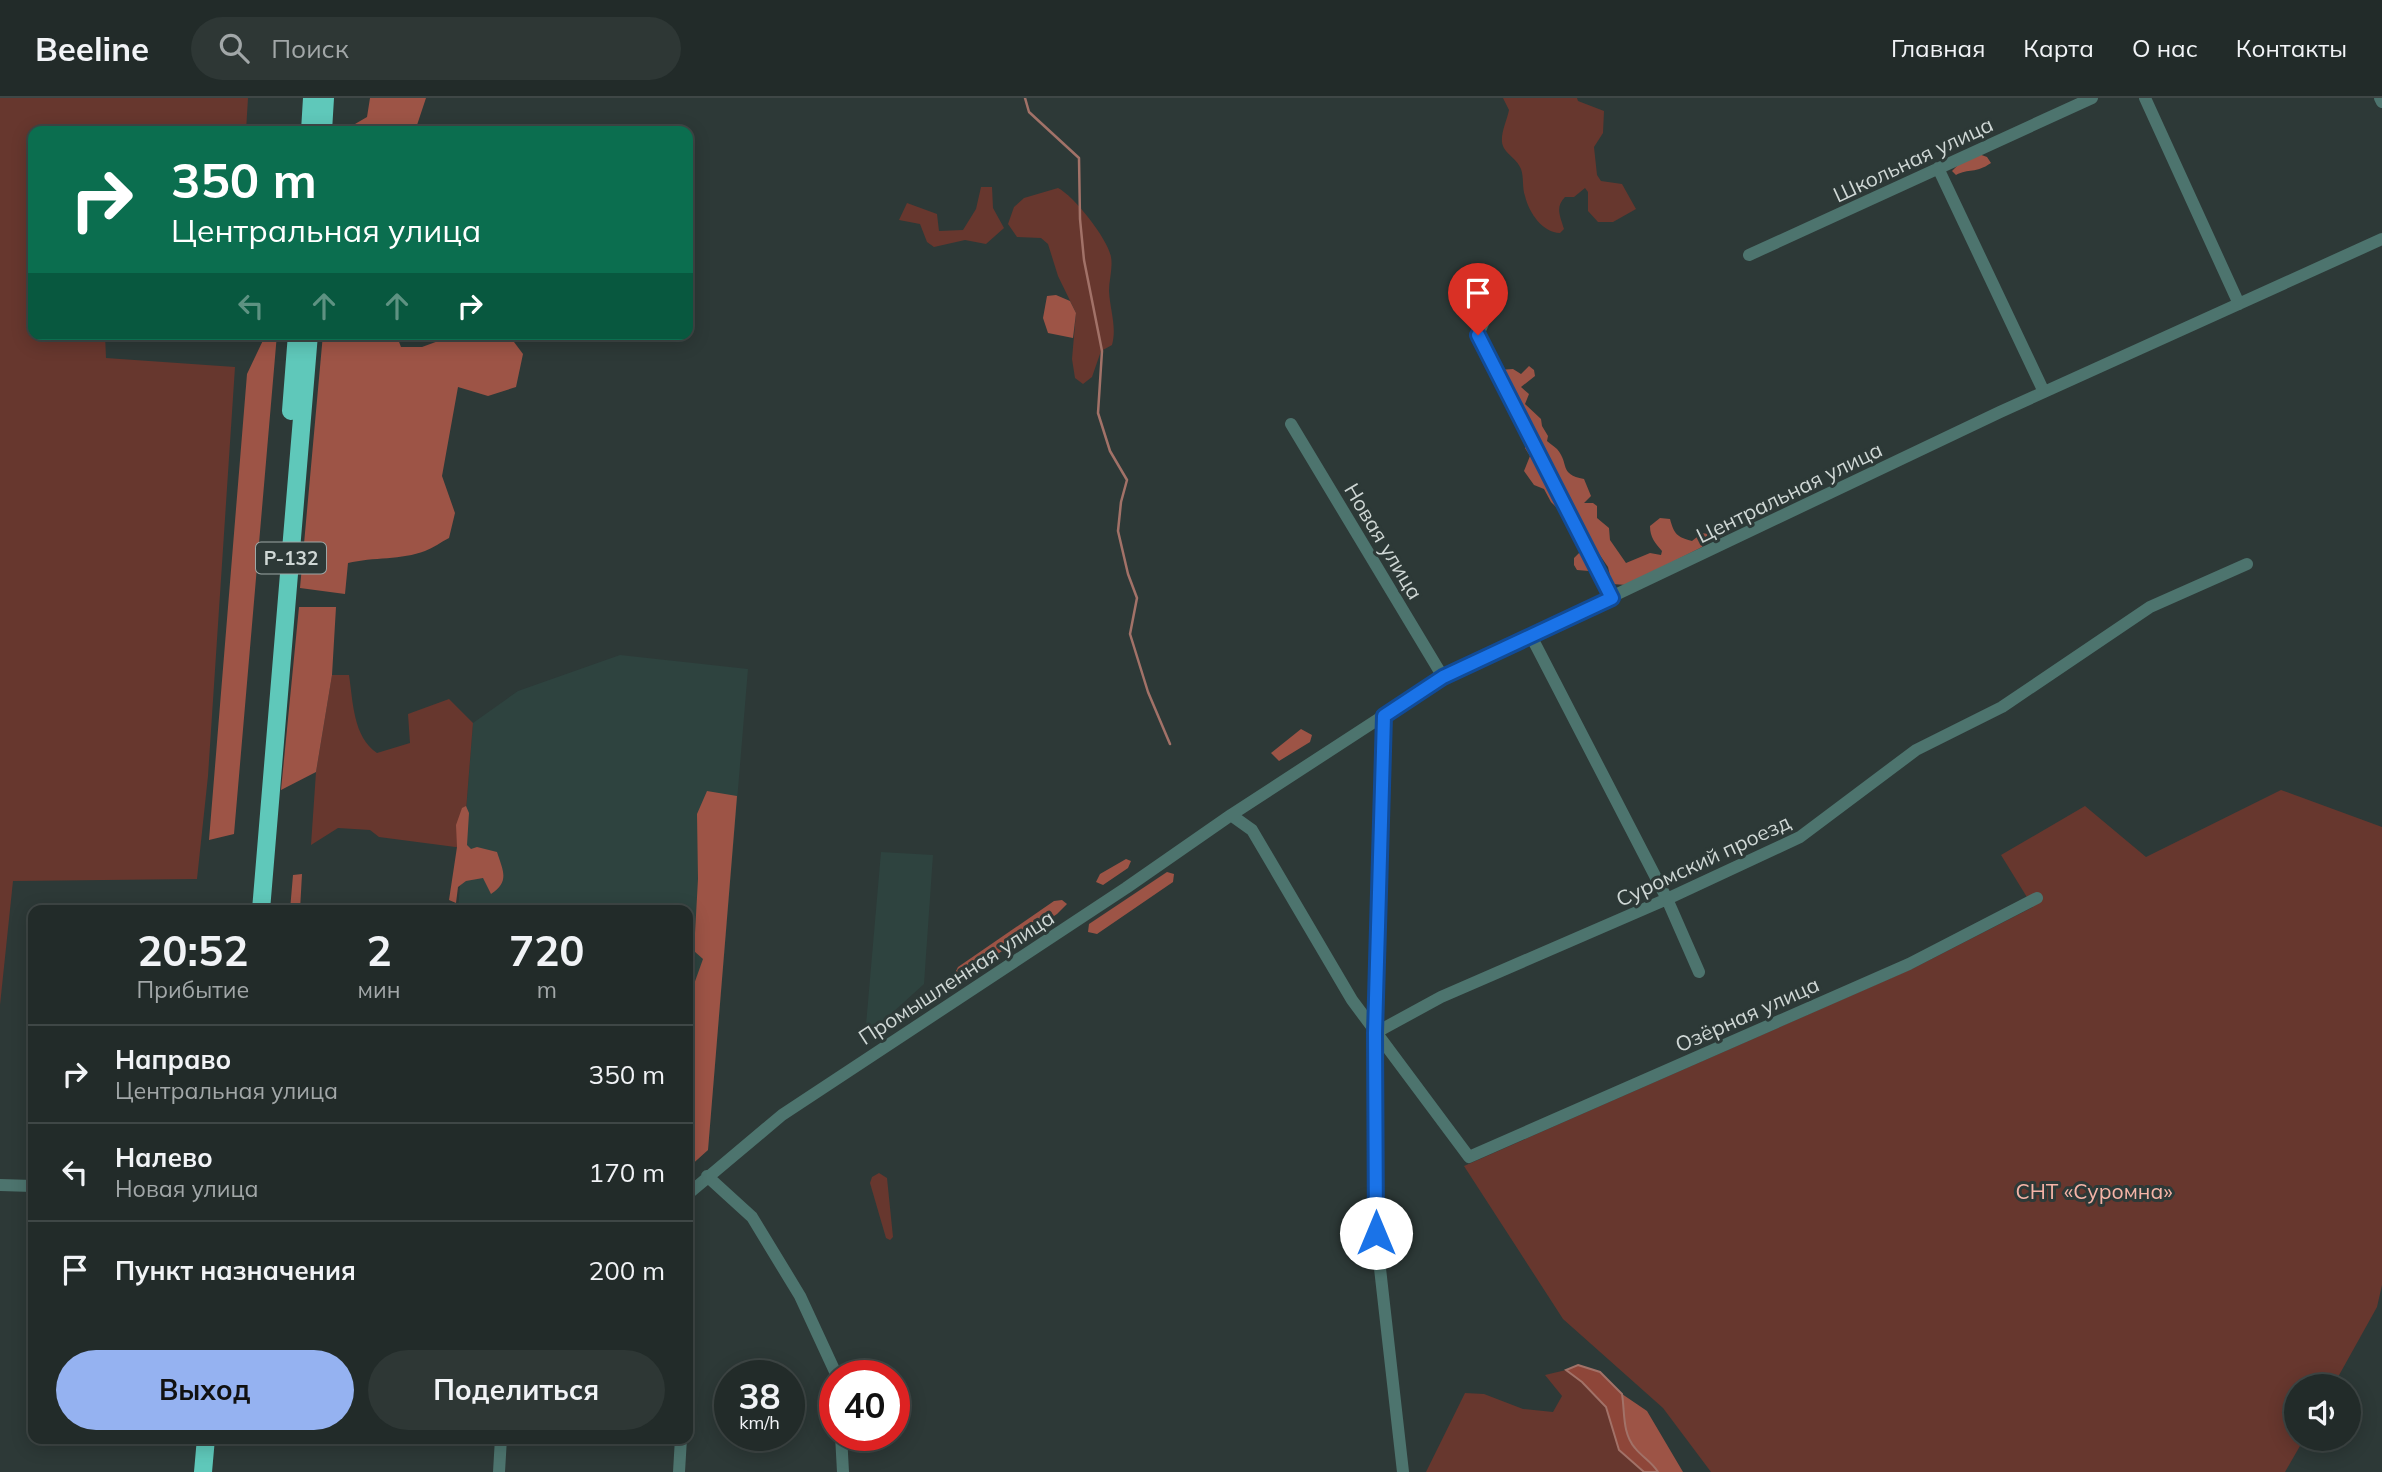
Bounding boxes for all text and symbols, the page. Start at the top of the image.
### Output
search box [191,17,681,80]
text: Beeline [35,28,149,69]
icon: search [215,29,253,67]
text: Поиск [271,32,349,65]
text: Главная [1891,33,1985,63]
text: Карта [2023,33,2094,63]
text: О нас [2132,33,2198,63]
text: Контакты [2236,33,2347,63]
street label: Школьная улица [1829,111,1997,207]
text: 350 m [171,149,317,210]
icon: right [56,154,147,245]
text: Центральная улица [171,210,481,250]
pin [1448,263,1508,335]
icon: arrive [1459,274,1497,312]
icon: left [232,287,270,325]
icon: ahead [305,287,343,325]
icon: ahead [378,287,416,325]
icon: right [451,287,489,325]
street label: Центральная улица [1692,436,1886,548]
street label: Новая улица [1339,478,1429,604]
road number: Р-132 [256,542,326,573]
street label: Суромский проезд [1612,808,1795,912]
street label: Промышленная улица [853,904,1059,1050]
text: 20:52 [137,924,248,977]
text: 2 [366,924,392,977]
text: 720 [509,924,585,977]
street label: Озёрная улица [1671,971,1823,1057]
text: Прибытие [136,975,249,1004]
text: мин [358,975,401,1004]
text: m [537,975,557,1004]
text: Направо [115,1043,231,1076]
icon: right [56,1055,94,1093]
text: 350 m [589,1058,665,1091]
text: Центральная улица [115,1076,338,1105]
text: Налево [115,1141,213,1174]
icon: left [56,1153,94,1191]
text: 170 m [589,1156,665,1189]
text: Новая улица [115,1174,259,1203]
park label: СНТ «Суромна» [2015,1178,2173,1204]
position arrow [1339,1196,1413,1270]
icon: arrive [56,1251,94,1289]
text: Пункт назначения [115,1254,356,1287]
text: 200 m [589,1254,665,1287]
button: Выход [56,1350,354,1430]
button: Поделиться [368,1350,665,1430]
speed limit sign: 40 [819,1360,910,1451]
text: 38 [738,1374,781,1418]
map controls [2284,1374,2361,1451]
button: sound [2284,1374,2361,1451]
text: km/h [739,1411,780,1434]

